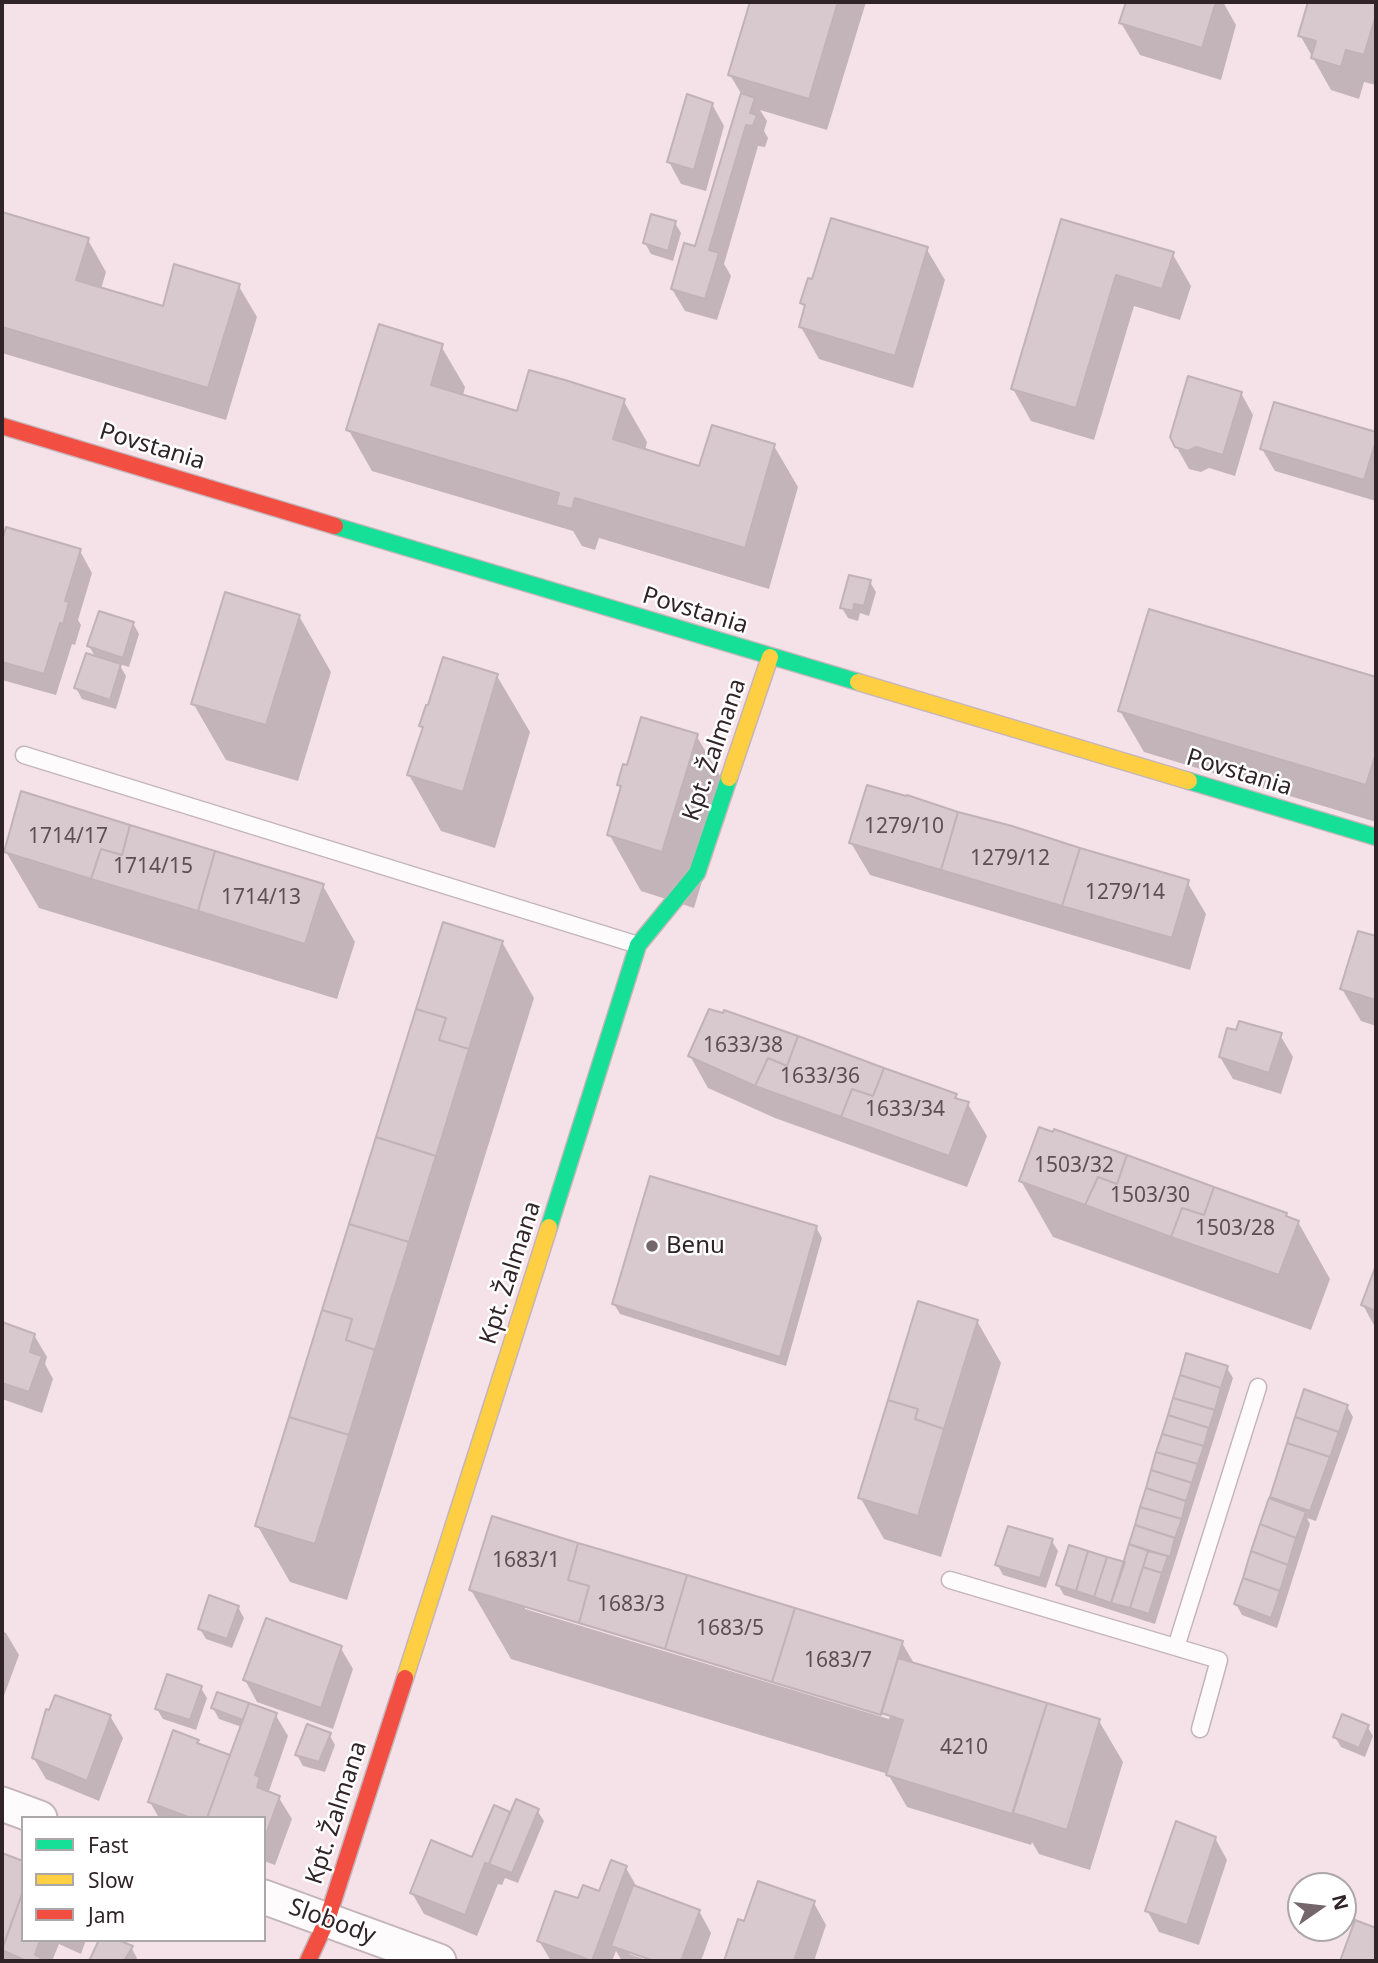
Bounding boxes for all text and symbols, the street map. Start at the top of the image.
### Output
street label: Povstania [96,417,208,477]
street label: Povstania [639,581,751,641]
street label: Kpt. Žalmana [677,675,753,825]
street label: Povstania [1183,743,1295,803]
house number: 1279/10 [864,814,944,840]
house number: 1714/17 [28,824,108,850]
house number: 1279/12 [970,846,1050,872]
house number: 1714/15 [113,854,193,880]
house number: 1279/14 [1085,880,1165,906]
house number: 1714/13 [221,885,301,911]
house number: 1633/38 [703,1033,783,1059]
house number: 1633/36 [780,1064,860,1090]
house number: 1633/34 [865,1097,945,1123]
house number: 1503/32 [1034,1153,1114,1179]
house number: 1503/30 [1110,1183,1190,1209]
street label: Kpt. Žalmana [474,1198,548,1348]
house number: 1503/28 [1195,1216,1275,1242]
place label: Benu [666,1232,725,1260]
marker: Benu [644,1238,660,1254]
house number: 1683/1 [492,1548,560,1574]
house number: 1683/3 [597,1592,665,1618]
house number: 1683/5 [696,1616,764,1642]
house number: 1683/7 [804,1648,872,1674]
house number: 4210 [940,1735,988,1761]
street label: Kpt. Žalmana [300,1738,374,1888]
legend [21,1816,266,1942]
text: Fast [88,1831,128,1859]
text: Slow [88,1866,134,1894]
north arrow [1287,1872,1357,1942]
text: N [1326,1892,1355,1913]
street label: Slobody [285,1893,379,1951]
text: Jam [88,1901,125,1929]

